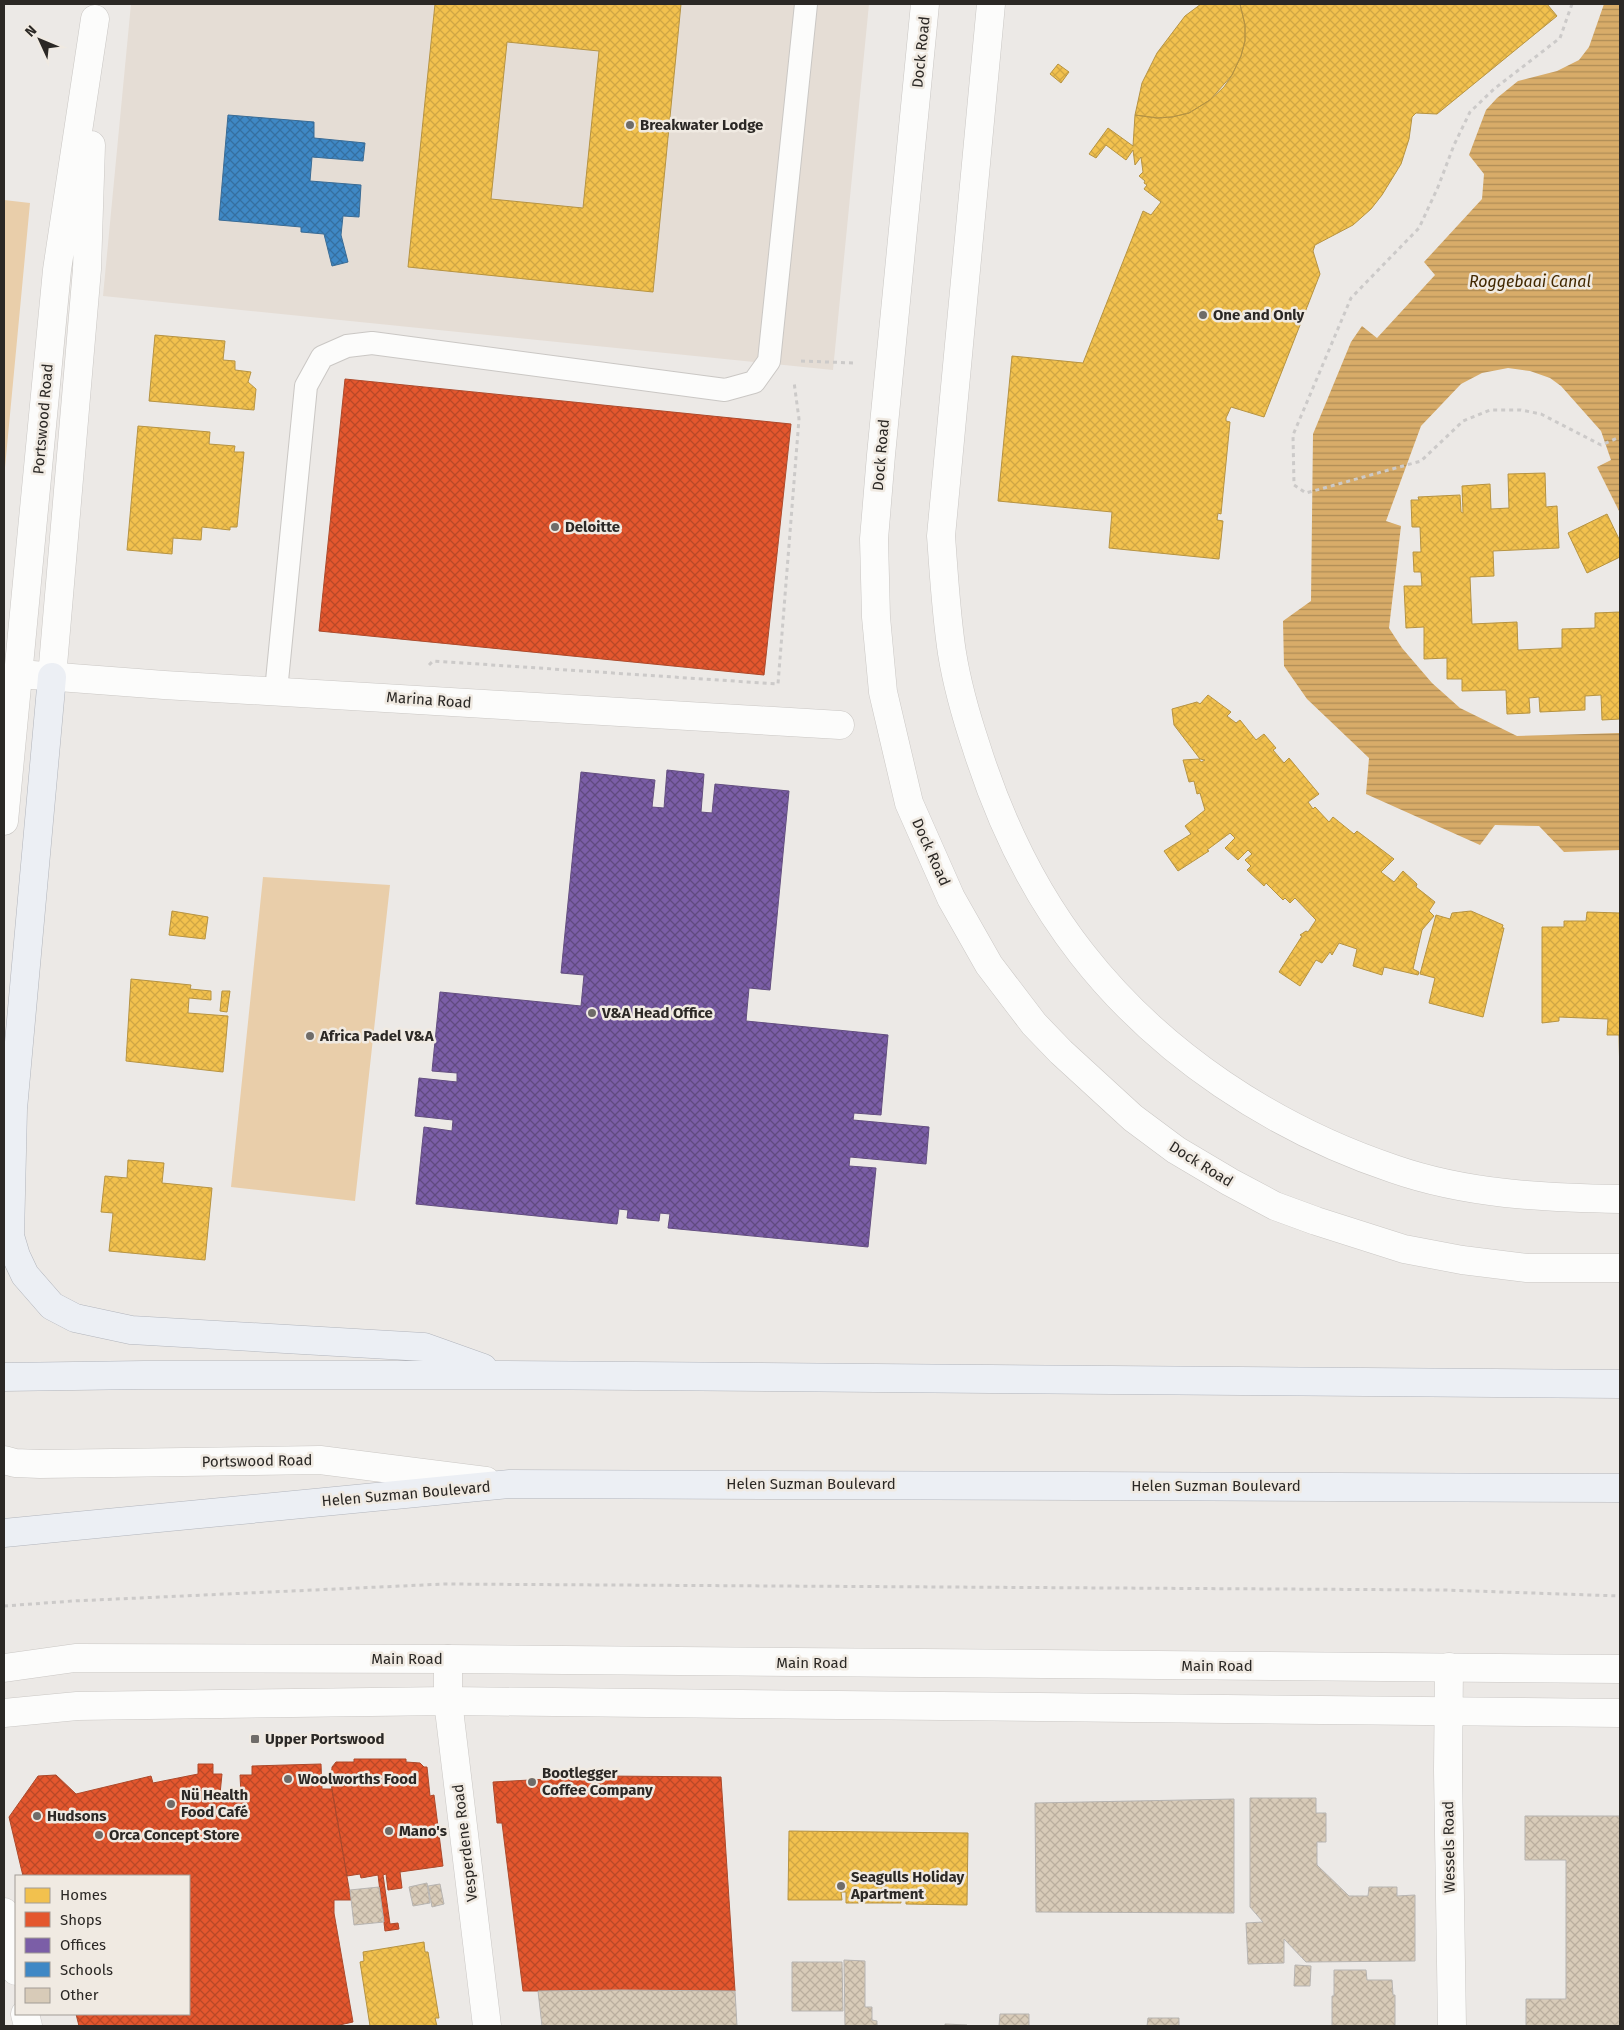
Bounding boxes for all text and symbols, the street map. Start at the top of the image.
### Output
north arrow [15,15,65,65]
street label: Dock Road [908,15,934,89]
text: N [22,22,40,41]
place label: Breakwater Lodge [640,116,763,134]
marker: Breakwater Lodge [624,119,636,131]
water label: Roggebaai Canal [1469,272,1591,291]
place label: One and Only [1213,306,1305,324]
marker: One and Only [1197,309,1209,321]
street label: Portswood Road [29,363,57,475]
street label: Dock Road [869,418,893,492]
place label: Deloitte [565,518,620,536]
marker: Deloitte [549,521,561,533]
street label: Marina Road [386,688,472,712]
street label: Dock Road [908,816,954,888]
place label: V&A Head Office [601,1004,713,1022]
marker: V&A Head Office [586,1007,598,1019]
place label: Africa Padel V&A [319,1027,435,1045]
marker: Africa Padel V&A [304,1030,316,1042]
street label: Dock Road [1166,1137,1236,1191]
street label: Portswood Road [201,1451,313,1471]
street label: Helen Suzman Boulevard [726,1475,896,1493]
street label: Helen Suzman Boulevard [1131,1477,1301,1495]
street label: Helen Suzman Boulevard [321,1478,491,1510]
street label: Main Road [371,1650,443,1668]
street label: Main Road [776,1654,848,1672]
street label: Main Road [1181,1657,1253,1675]
place label: Upper Portswood [265,1730,385,1748]
marker: Upper Portswood [249,1733,261,1745]
place label: Bootlegger Coffee Company [542,1764,653,1799]
place label: Woolworths Food [298,1770,417,1788]
marker: Woolworths Food [282,1773,294,1785]
marker: Bootlegger Coffee Company [526,1776,538,1788]
street label: Vesperdene Road [449,1783,481,1903]
place label: Nü Health Food Café [181,1786,248,1821]
marker: Nü Health Food Café [165,1798,177,1810]
street label: Wessels Road [1439,1801,1459,1893]
place label: Hudsons [47,1807,106,1825]
marker: Hudsons [31,1810,43,1822]
place label: Mano's [399,1822,447,1840]
marker: Mano's [383,1825,395,1837]
place label: Orca Concept Store [109,1826,240,1844]
marker: Orca Concept Store [93,1829,105,1841]
place label: Seagulls Holiday Apartment [850,1868,965,1903]
legend [15,1875,190,2015]
marker: Seagulls Holiday Apartment [835,1880,847,1892]
text: Homes [60,1886,107,1904]
text: Shops [60,1911,102,1929]
text: Offices [60,1936,106,1954]
text: Schools [60,1961,113,1979]
text: Other [60,1986,99,2004]

